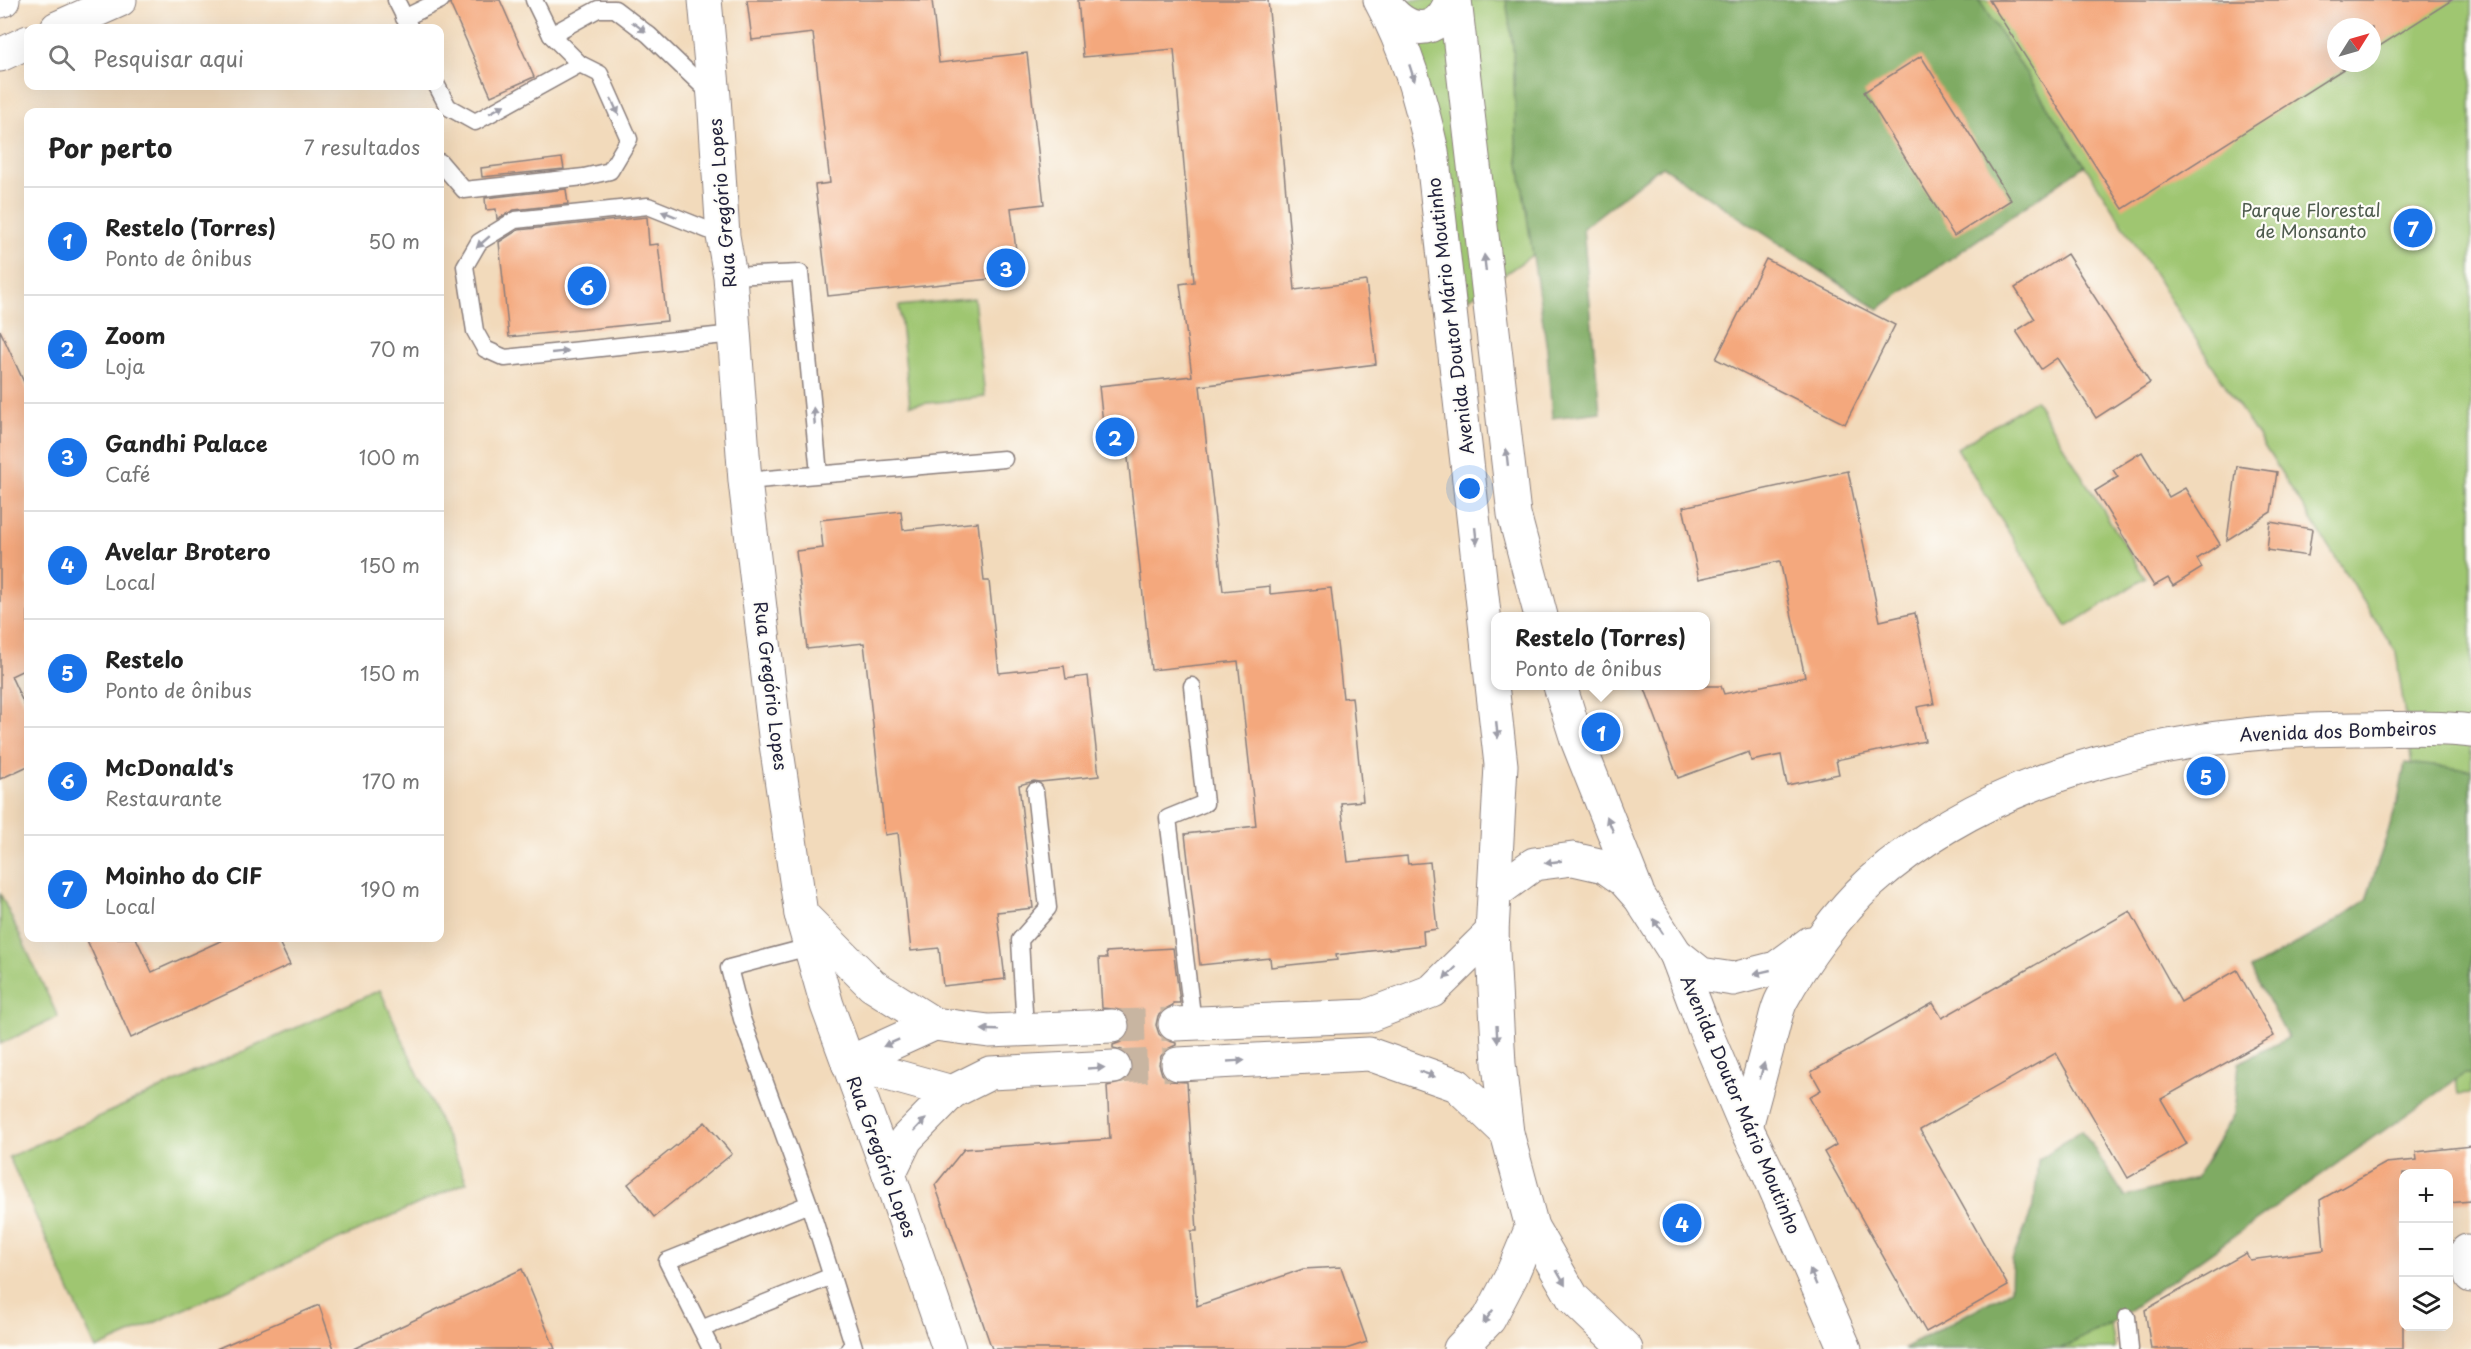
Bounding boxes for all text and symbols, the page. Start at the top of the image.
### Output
north arrow [2327,18,2381,72]
one-way arrow [631,21,646,33]
search box [24,24,444,90]
icon: search [45,41,78,74]
text: Pesquisar aqui [93,41,244,74]
one-way arrow [1408,64,1417,82]
one-way arrow [610,99,619,116]
one-way arrow [488,105,505,115]
street label: Rua Gregório Lopes [701,117,742,289]
text: Por perto [48,128,172,167]
text: 7 resultados [304,132,420,162]
street label: Avenida Doutor Mário Moutinho [1419,176,1480,456]
park label: Parque Florestal de Monsanto [2241,196,2381,244]
pin: 7 [2394,206,2432,250]
one-way arrow [659,209,677,219]
text: Restelo (Torres) [105,210,276,243]
text: 1 [63,226,72,256]
text: 50 m [368,226,420,256]
one-way arrow [475,235,491,248]
text: Ponto de ônibus [105,243,252,273]
pin: 3 [986,246,1026,290]
one-way arrow [1480,254,1490,273]
pin: 6 [568,264,606,308]
text: Zoom [105,318,165,351]
text: 2 [60,334,75,364]
text: 70 m [370,334,420,364]
one-way arrow [551,347,570,357]
text: Loja [105,351,145,381]
one-way arrow [809,407,819,426]
pin: 2 [1096,414,1134,460]
text: Gandhi Palace [105,426,268,459]
text: 3 [61,442,74,472]
text: 100 m [359,442,420,472]
one-way arrow [1502,447,1512,466]
text: Café [105,459,150,489]
your location [1455,474,1484,503]
one-way arrow [1471,526,1481,545]
text: Avelar Brotero [105,534,270,567]
text: 4 [61,550,74,580]
text: 150 m [360,550,420,580]
text: Local [105,567,156,597]
street label: Rua Gregório Lopes [748,600,795,772]
popup [1491,612,1710,690]
text: Restelo (Torres) [1515,620,1686,653]
text: Restelo [105,642,183,675]
text: Ponto de ônibus [1515,653,1662,683]
text: 5 [61,658,74,688]
text: 150 m [360,658,420,688]
text: Ponto de ônibus [105,675,252,705]
pin: 1 [1582,710,1620,754]
street label: Avenida dos Bombeiros [2239,714,2437,747]
one-way arrow [1492,720,1502,739]
text: McDonald's [105,750,234,783]
pin: 5 [2186,754,2226,798]
text: 6 [60,766,75,796]
text: 170 m [362,766,420,796]
text: Restaurante [105,783,222,813]
one-way arrow [1605,815,1614,833]
one-way arrow [1543,857,1562,866]
text: Moinho do CIF [105,858,262,891]
text: 7 [62,874,73,904]
text: 190 m [361,874,420,904]
text: Local [105,891,156,921]
one-way arrow [1653,918,1664,934]
one-way arrow [1443,966,1458,980]
one-way arrow [1753,967,1771,977]
street label: Avenida Doutor Mário Moutinho [1674,971,1808,1238]
one-way arrow [981,1025,1000,1035]
one-way arrow [1493,1025,1502,1044]
one-way arrow [882,1039,899,1048]
one-way arrow [1226,1056,1245,1065]
one-way arrow [1757,1062,1767,1080]
one-way arrow [1087,1064,1106,1073]
one-way arrow [1418,1070,1436,1080]
street label: Rua Gregório Lopes [841,1072,924,1241]
one-way arrow [912,1118,926,1132]
map controls [2399,1169,2453,1331]
button: + [2399,1169,2453,1223]
pin: 4 [1662,1200,1702,1246]
button: − [2399,1223,2453,1277]
one-way arrow [1808,1268,1817,1285]
one-way arrow [1556,1270,1566,1287]
button: layers [2399,1277,2453,1331]
one-way arrow [1482,1309,1494,1325]

